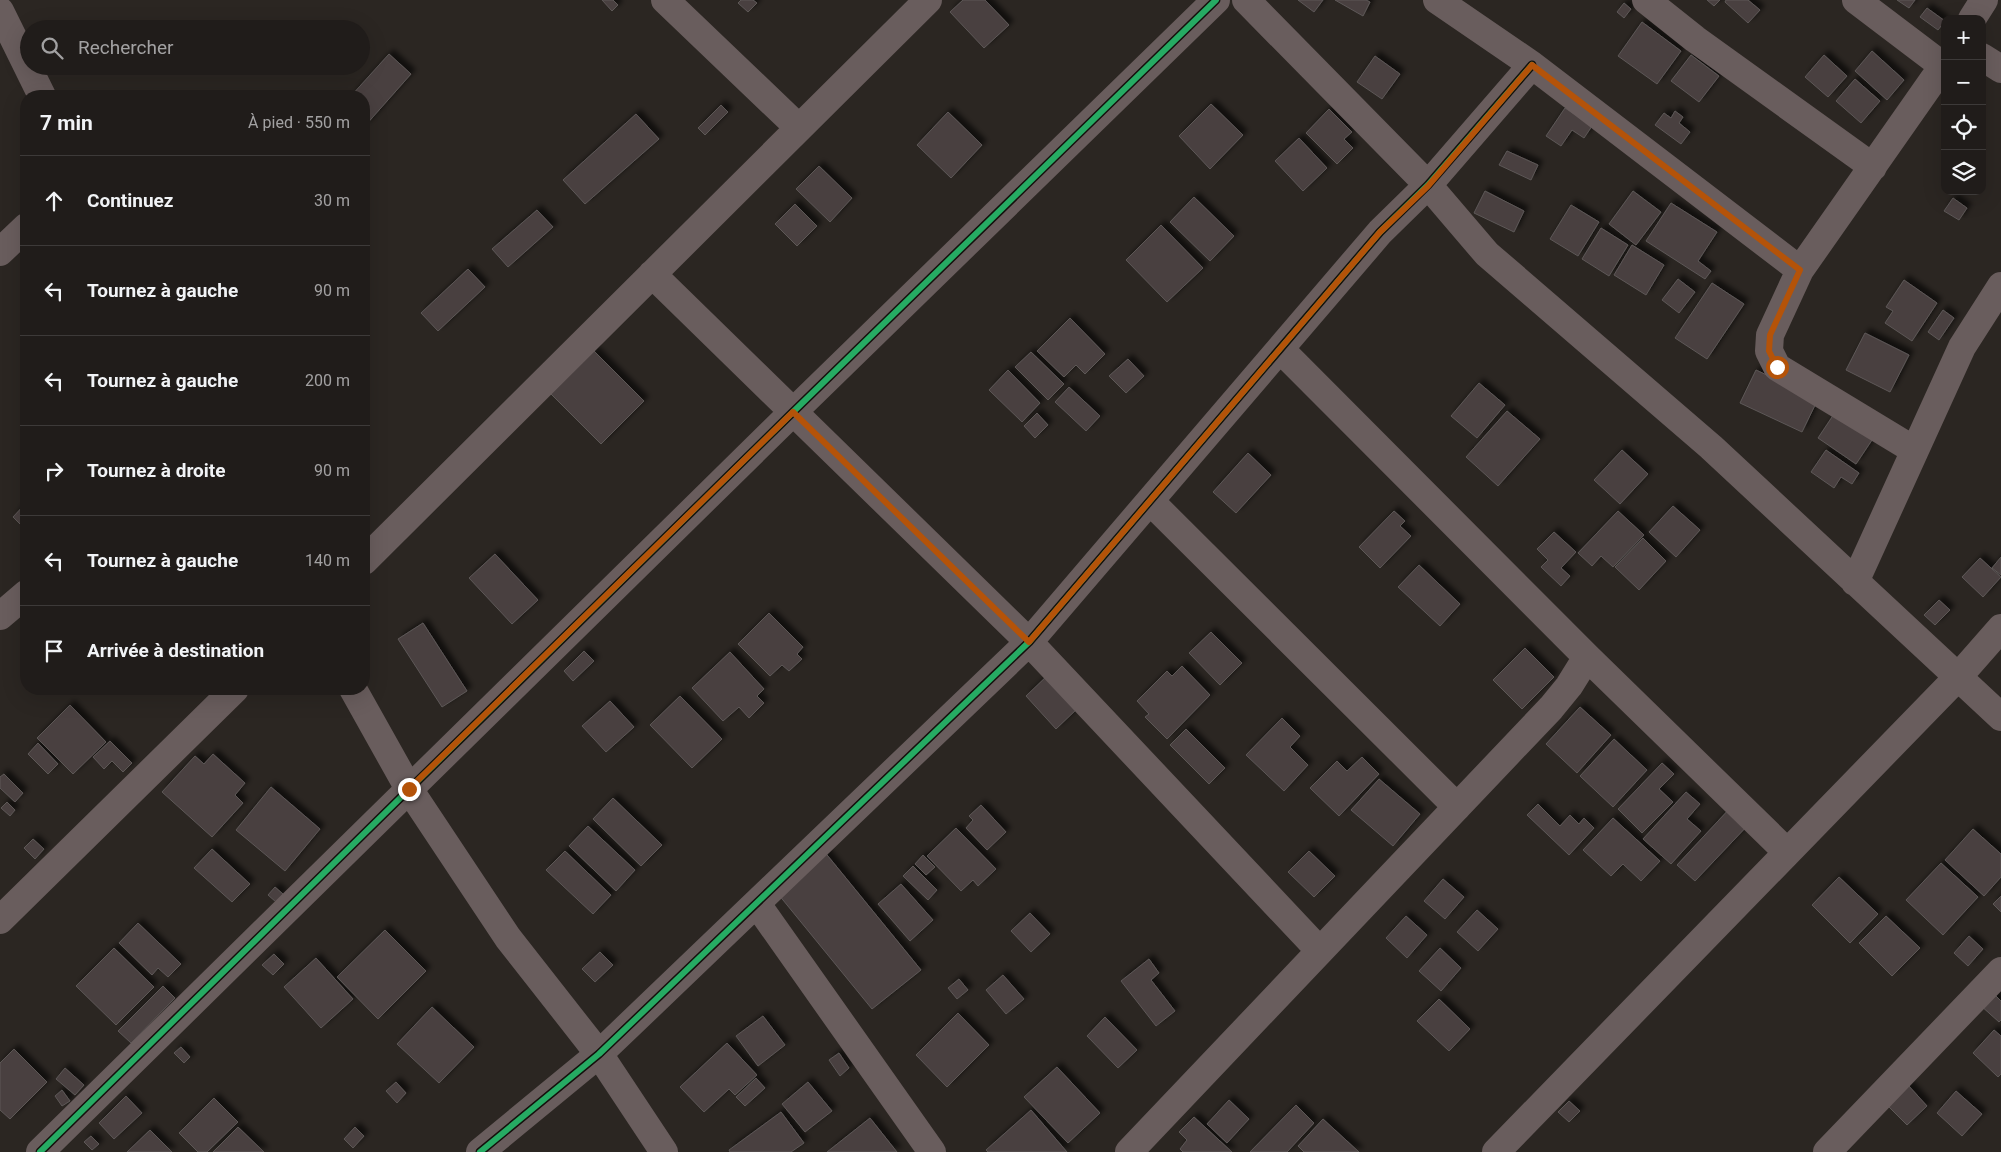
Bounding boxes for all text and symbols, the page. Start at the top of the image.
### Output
map controls [1941,15,1986,195]
button: + [1941,15,1986,60]
search box [20,20,370,75]
icon: search [38,34,66,62]
text: Rechercher [78,36,173,59]
button: − [1941,60,1986,105]
button: locate [1941,105,1986,150]
text: 7 min [40,111,93,135]
text: À pied · 550 m [248,113,350,132]
button: layers [1941,150,1986,195]
icon: ahead [40,187,68,215]
text: Continuez [87,189,173,212]
text: 30 m [314,191,350,210]
icon: left [40,277,68,305]
text: Tournez à gauche [87,279,238,302]
text: 90 m [314,281,350,300]
route start [1766,356,1789,379]
icon: left [40,367,68,395]
text: Tournez à gauche [87,369,238,392]
text: 200 m [305,371,350,390]
icon: right [40,457,68,485]
text: Tournez à droite [87,459,226,482]
text: 90 m [314,461,350,480]
icon: left [40,547,68,575]
text: Tournez à gauche [87,549,238,572]
text: 140 m [305,551,350,570]
icon: arrive [40,637,68,665]
text: Arrivée à destination [87,639,264,662]
route end [398,778,421,801]

